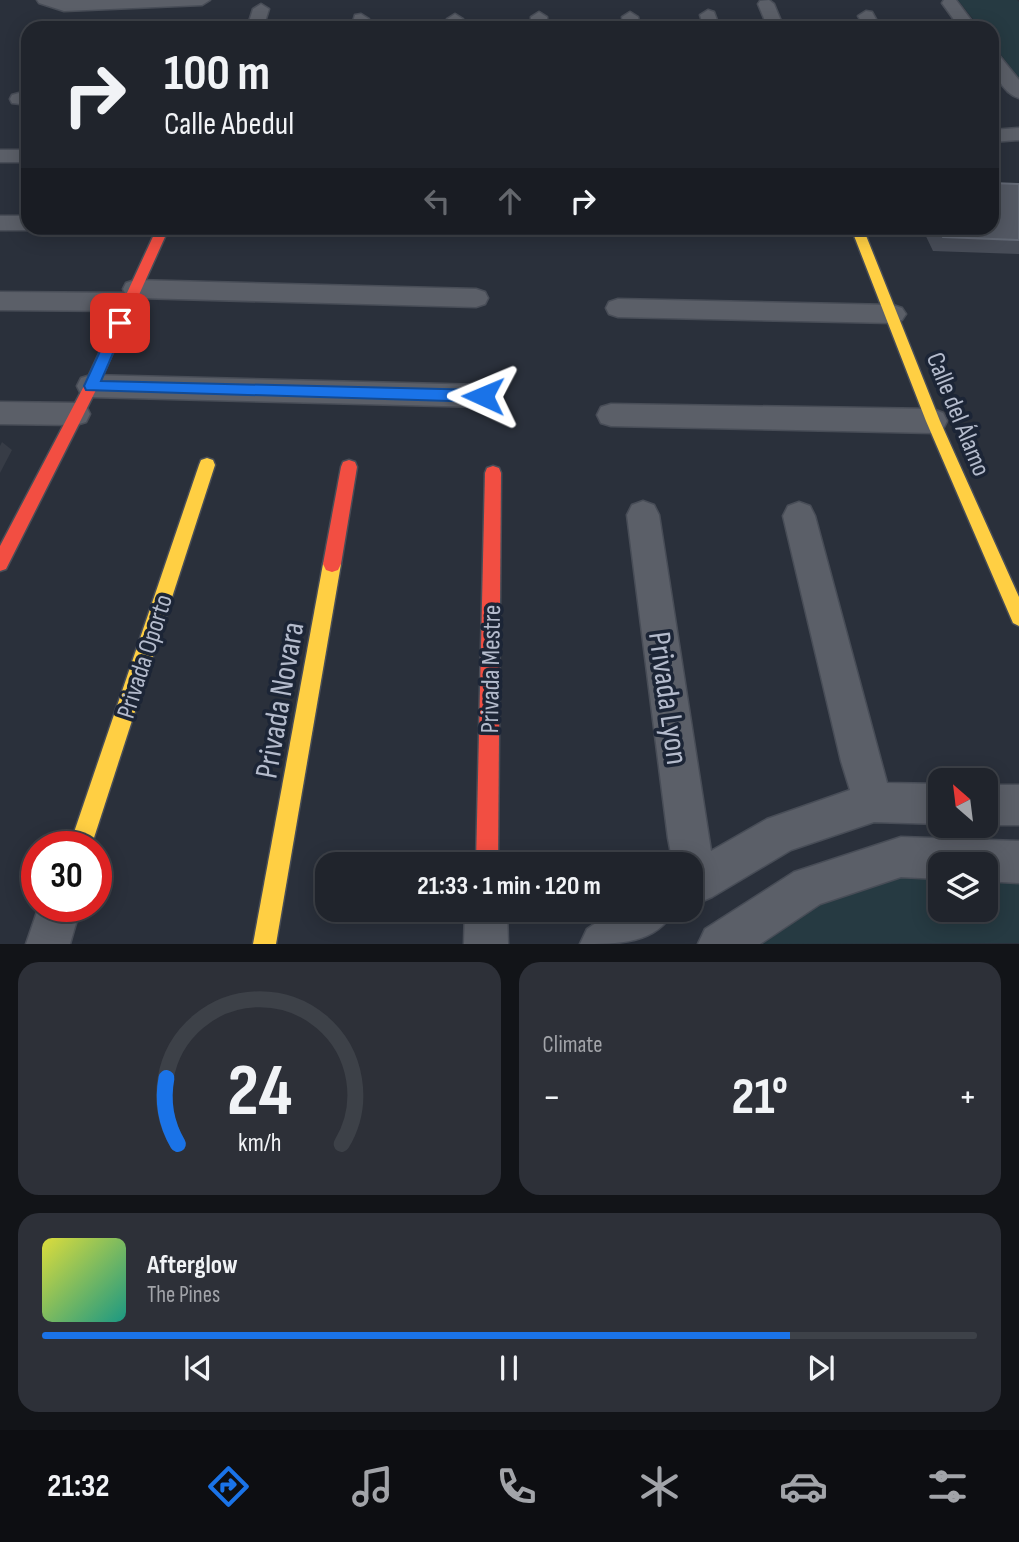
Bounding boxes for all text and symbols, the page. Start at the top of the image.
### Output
text: 100 m [164,45,270,104]
icon: right [49,49,140,140]
text: Calle Abedul [164,105,294,144]
icon: left [418,182,456,220]
icon: ahead [491,182,529,220]
icon: right [564,182,602,220]
pin [90,293,150,353]
icon: arrive [101,304,139,342]
street label: Calle del Álamo [919,348,996,481]
position arrow [446,359,520,433]
street label: Privada Oporto [111,591,180,722]
street label: Privada Mestre [475,604,508,734]
street label: Privada Novara [248,619,313,782]
street label: Privada Lyon [639,629,696,767]
north arrow [928,768,998,838]
map controls [928,768,998,922]
speed limit sign: 30 [21,831,112,922]
button: layers [928,852,998,922]
text: 21:33 · 1 min · 120 m [417,871,601,902]
text: Climate [543,1031,602,1059]
text: 24 [227,1049,292,1137]
text: 21° [732,1066,788,1129]
text: − [543,1075,561,1120]
text: + [958,1075,977,1120]
text: km/h [238,1128,281,1159]
text: Afterglow [147,1250,238,1281]
text: The Pines [147,1281,220,1309]
icon: previous [179,1349,217,1387]
icon: pause [490,1349,528,1387]
icon: next [802,1349,840,1387]
icon: directions [204,1462,253,1511]
icon: music [348,1462,397,1511]
icon: phone [492,1462,541,1511]
icon: climate [635,1462,684,1511]
icon: car [779,1462,828,1511]
icon: filters [923,1462,972,1511]
text: 21:32 [47,1467,109,1506]

